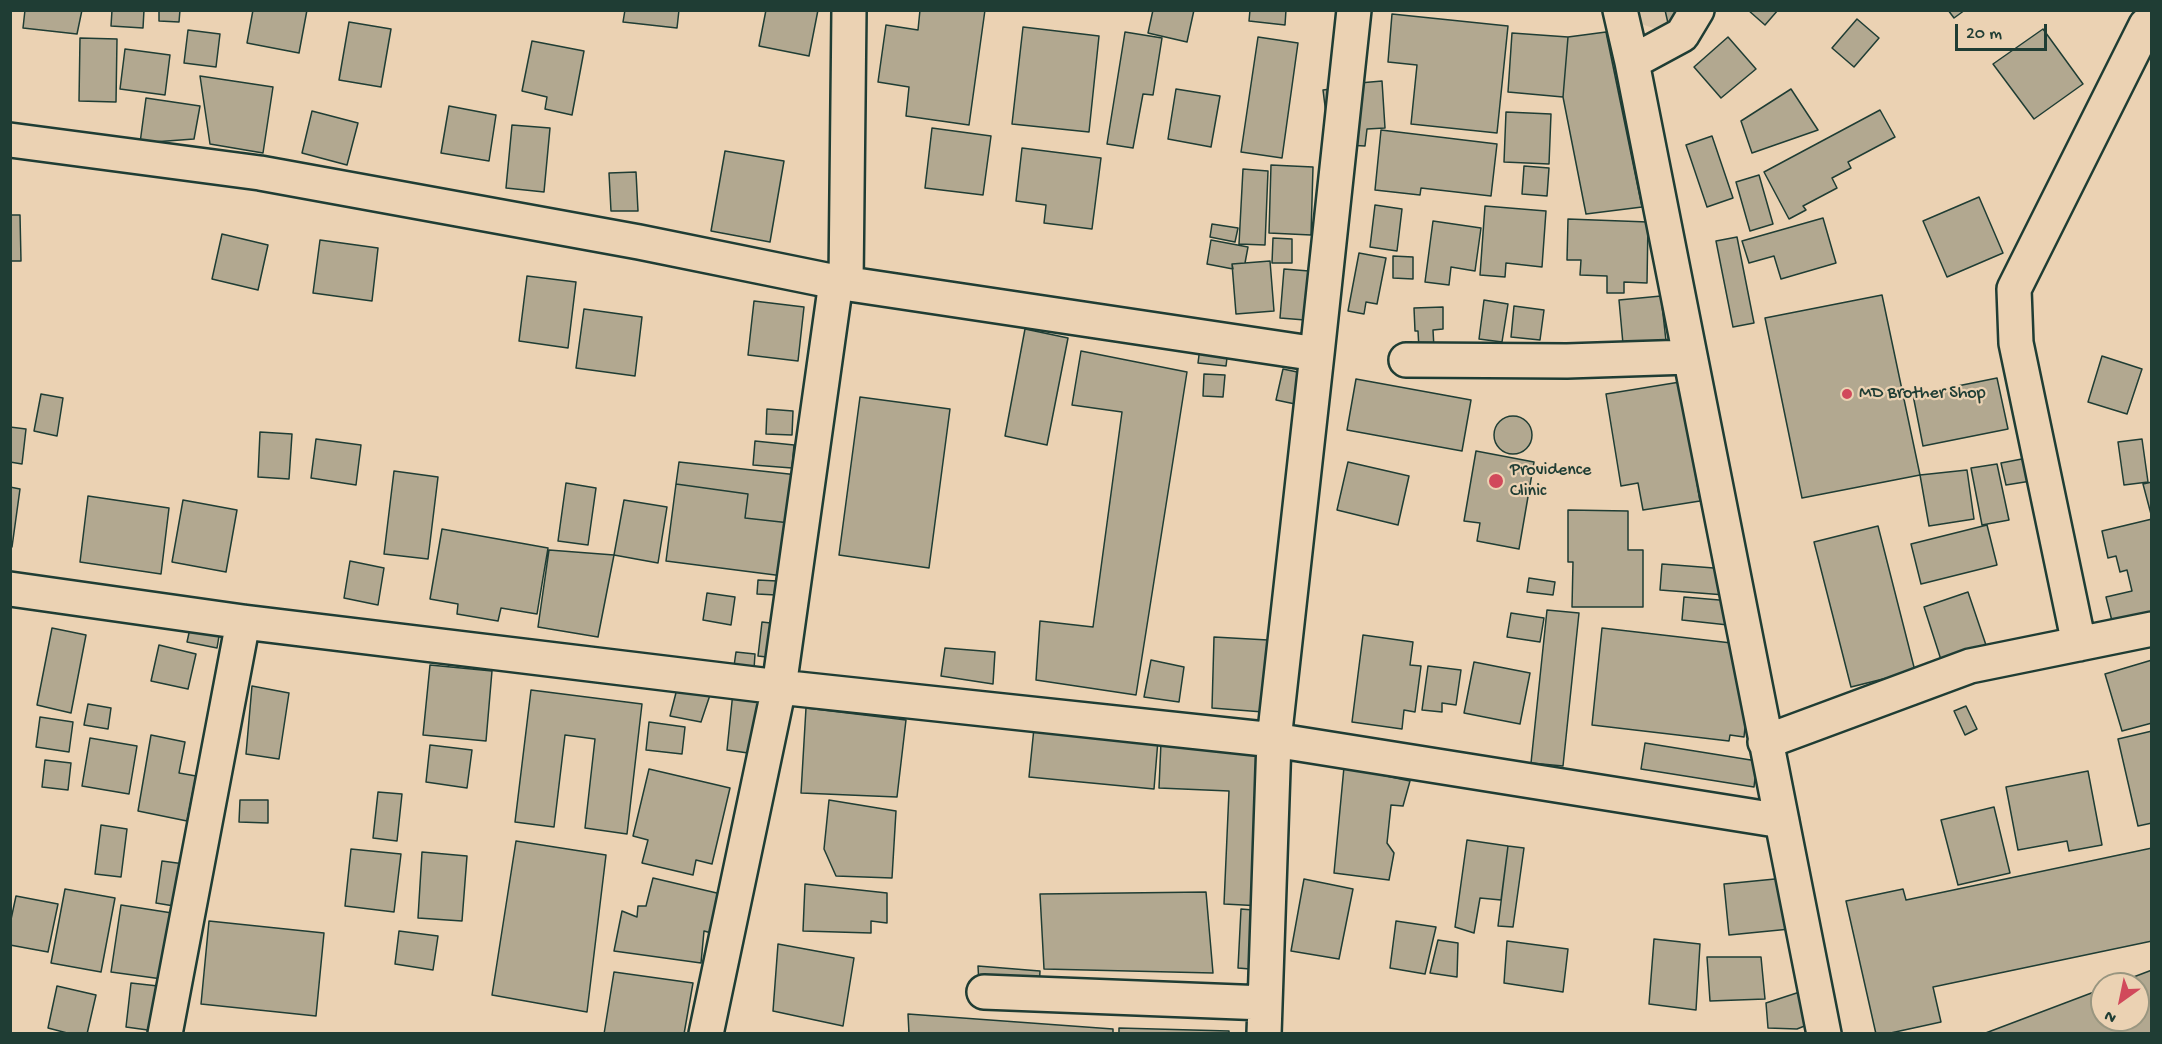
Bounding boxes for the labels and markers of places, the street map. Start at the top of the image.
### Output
place label: MD Brother Shop [1859,383,1986,405]
marker: MD Brother Shop [1840,387,1854,401]
place label: Providence Clinic [1510,460,1591,502]
marker: Providence Clinic [1487,472,1505,490]

